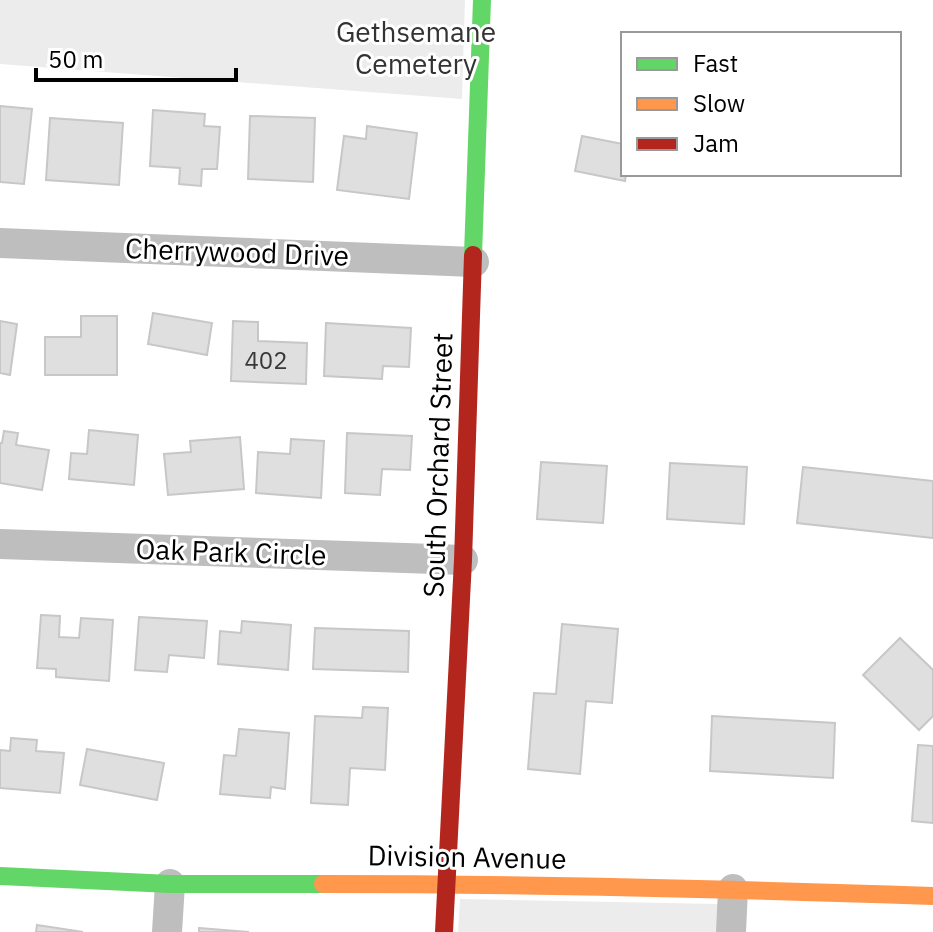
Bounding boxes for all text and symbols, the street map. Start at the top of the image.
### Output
park label: Gethsemane Cemetery [336,13,496,82]
scale bar [36,32,236,82]
legend [621,32,901,176]
text: 50 m [48,43,103,75]
text: Fast [693,47,738,79]
text: Slow [693,87,745,119]
text: Jam [693,127,739,159]
street label: Cherrywood Drive [124,229,350,274]
street label: South Orchard Street [414,332,461,598]
house number: 402 [244,344,288,376]
street label: Oak Park Circle [135,530,327,573]
street label: Division Avenue [367,836,567,877]

